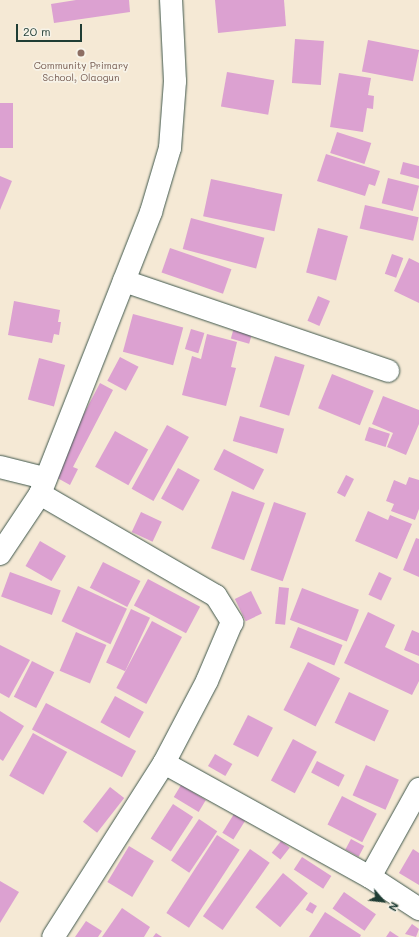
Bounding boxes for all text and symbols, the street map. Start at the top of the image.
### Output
scale bar [18,16,84,42]
text: 20 m [23,23,51,39]
marker: Community Primary School, Olaogun [76,48,86,58]
place label: Community Primary School, Olaogun [34,59,128,82]
north arrow [363,881,403,921]
text: N [385,900,403,914]

